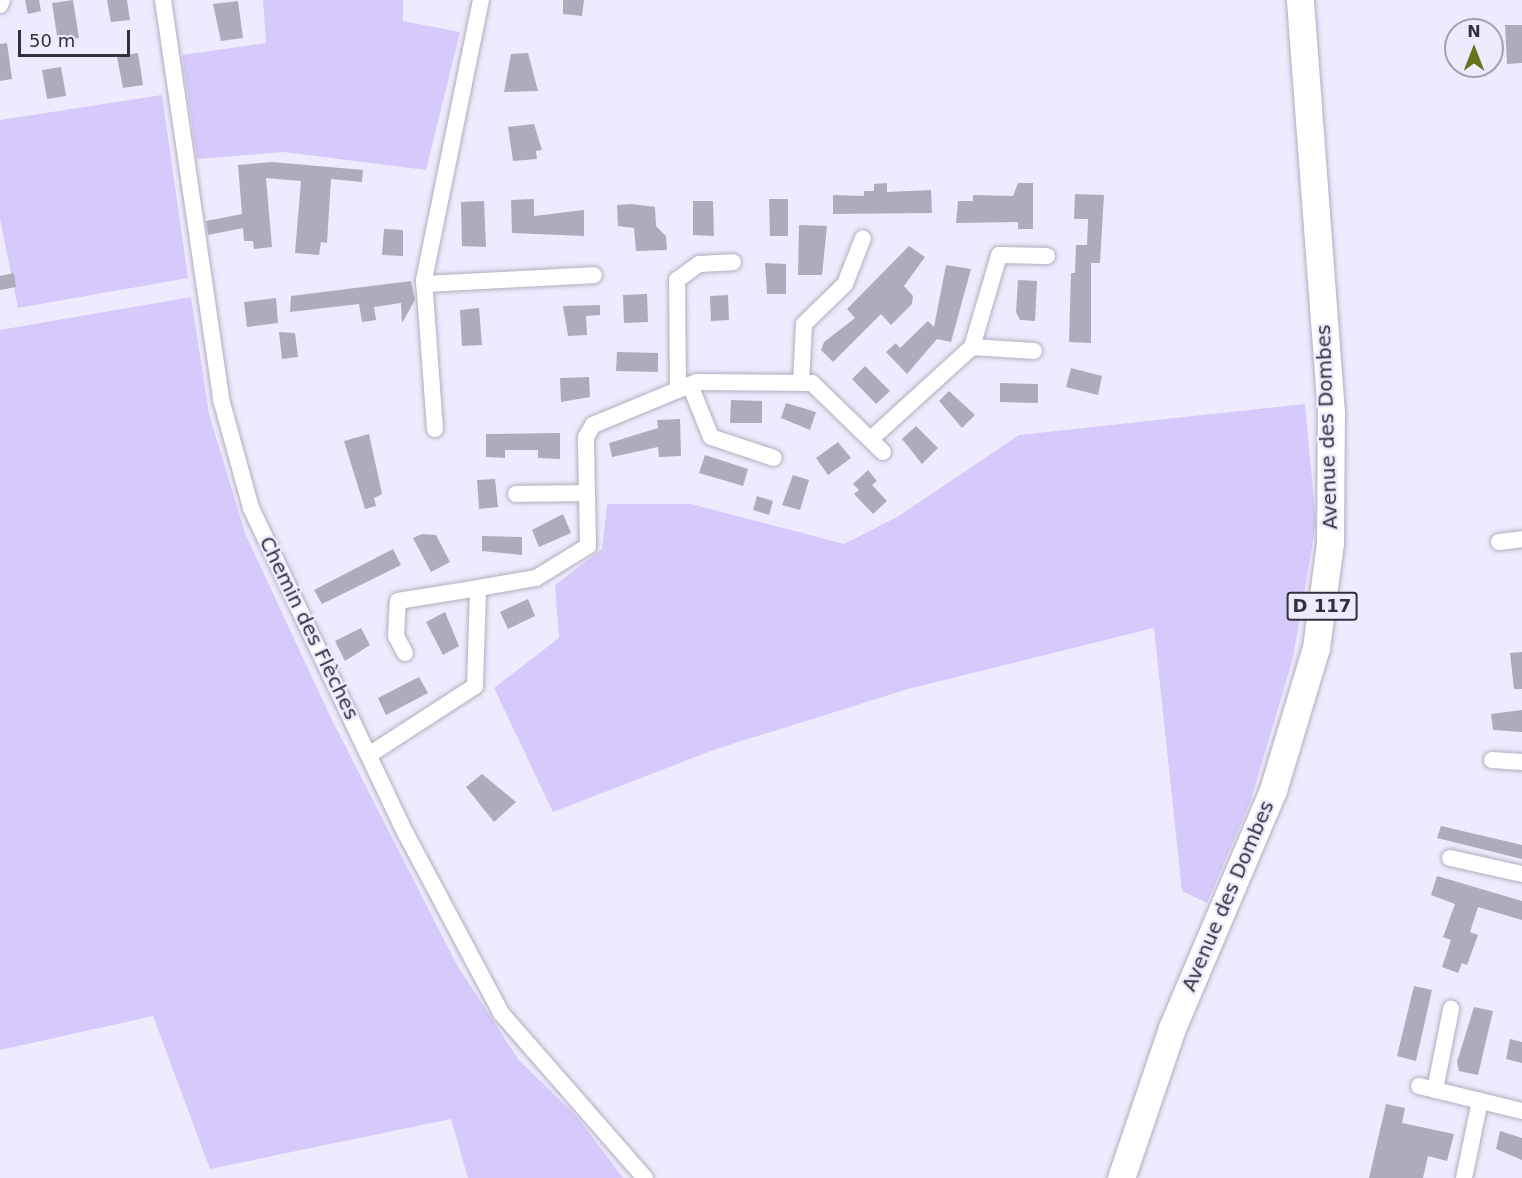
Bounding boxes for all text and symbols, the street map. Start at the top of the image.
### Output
scale bar [21,18,134,56]
north arrow [1444,18,1504,78]
text: N [1467,22,1481,41]
text: 50 m [29,30,75,51]
street label: Avenue des Dombes [1311,324,1343,530]
street label: Chemin des Flèches [254,533,364,723]
road number: D 117 [1286,591,1358,621]
street label: Avenue des Dombes [1177,797,1279,995]

